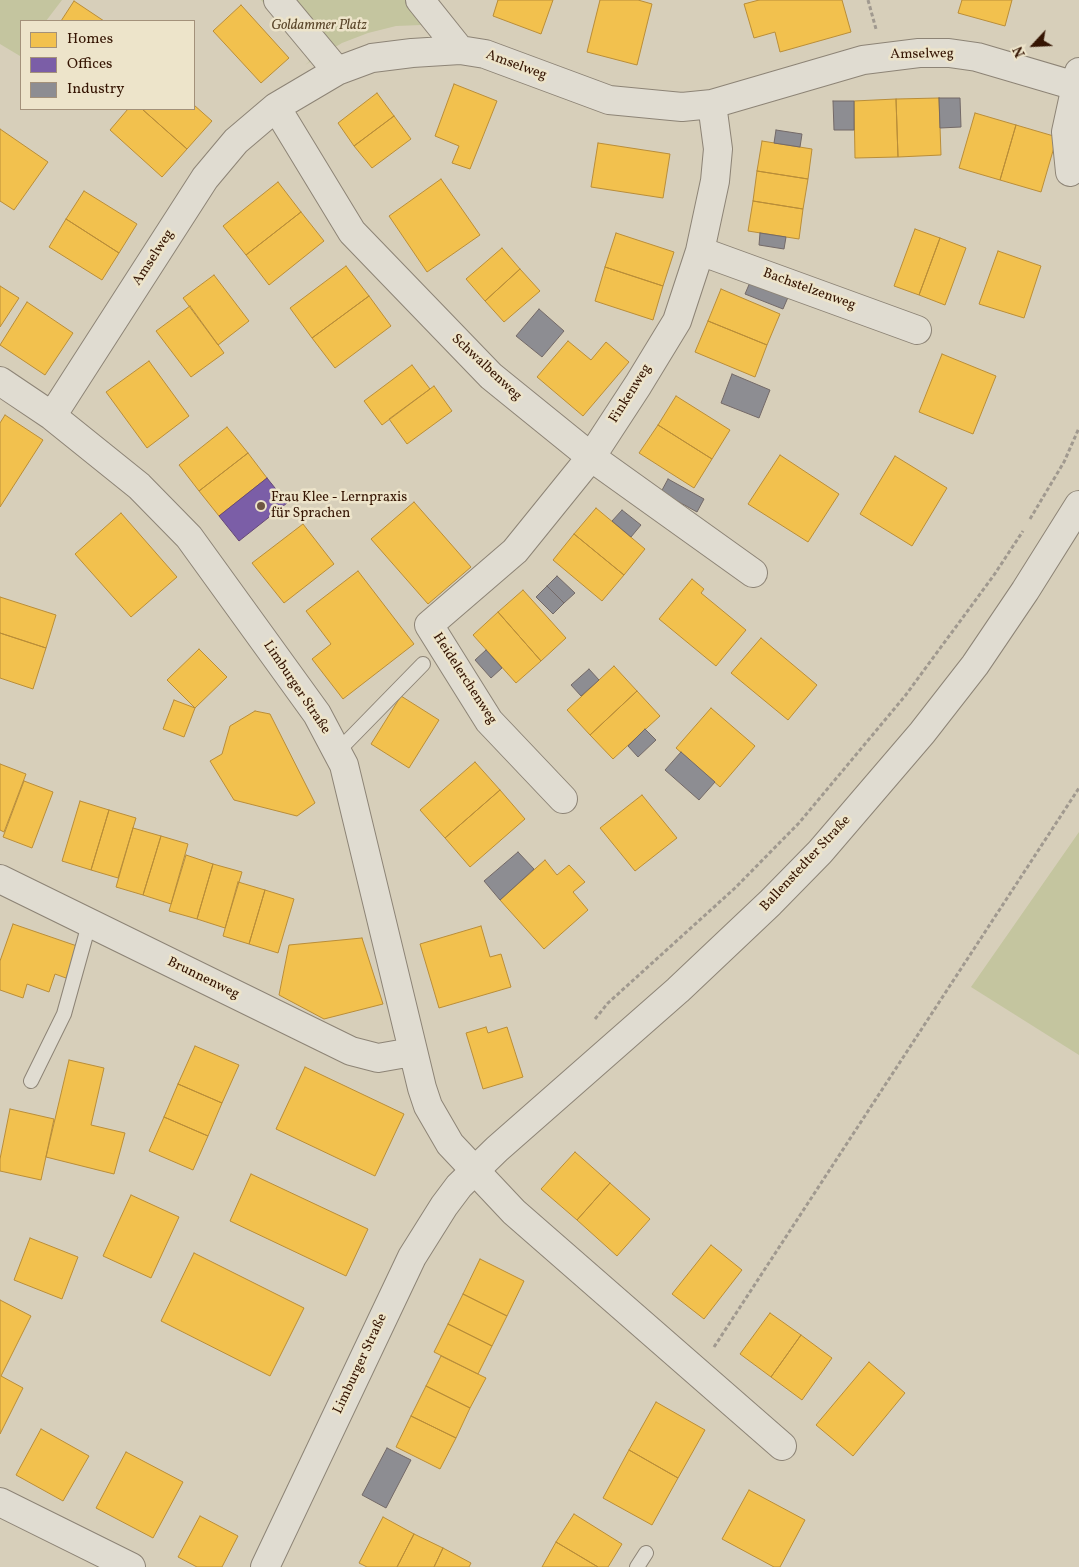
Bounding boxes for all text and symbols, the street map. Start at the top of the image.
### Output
park label: Goldammer Platz [271,18,367,34]
legend [20,20,195,110]
north arrow [1009,20,1059,70]
text: Homes [67,29,113,50]
text: N [1009,43,1031,60]
street label: Amselweg [890,46,954,64]
street label: Amselweg [483,47,549,85]
text: Offices [67,54,112,75]
text: Industry [67,79,124,100]
street label: Amselweg [130,227,178,289]
street label: Bachstelzenweg [760,265,858,315]
street label: Schwalbenweg [447,331,525,405]
street label: Finkenweg [606,361,656,427]
place label: Frau Klee - Lernpraxis für Sprachen [271,490,407,522]
marker: Frau Klee - Lernpraxis für Sprachen [255,500,267,512]
street label: Heidelerchenweg [428,630,500,728]
street label: Limburger Straße [259,638,333,738]
street label: Ballenstedter Straße [757,813,855,915]
street label: Brunnenweg [164,954,242,1004]
street label: Limburger Straße [330,1311,392,1417]

